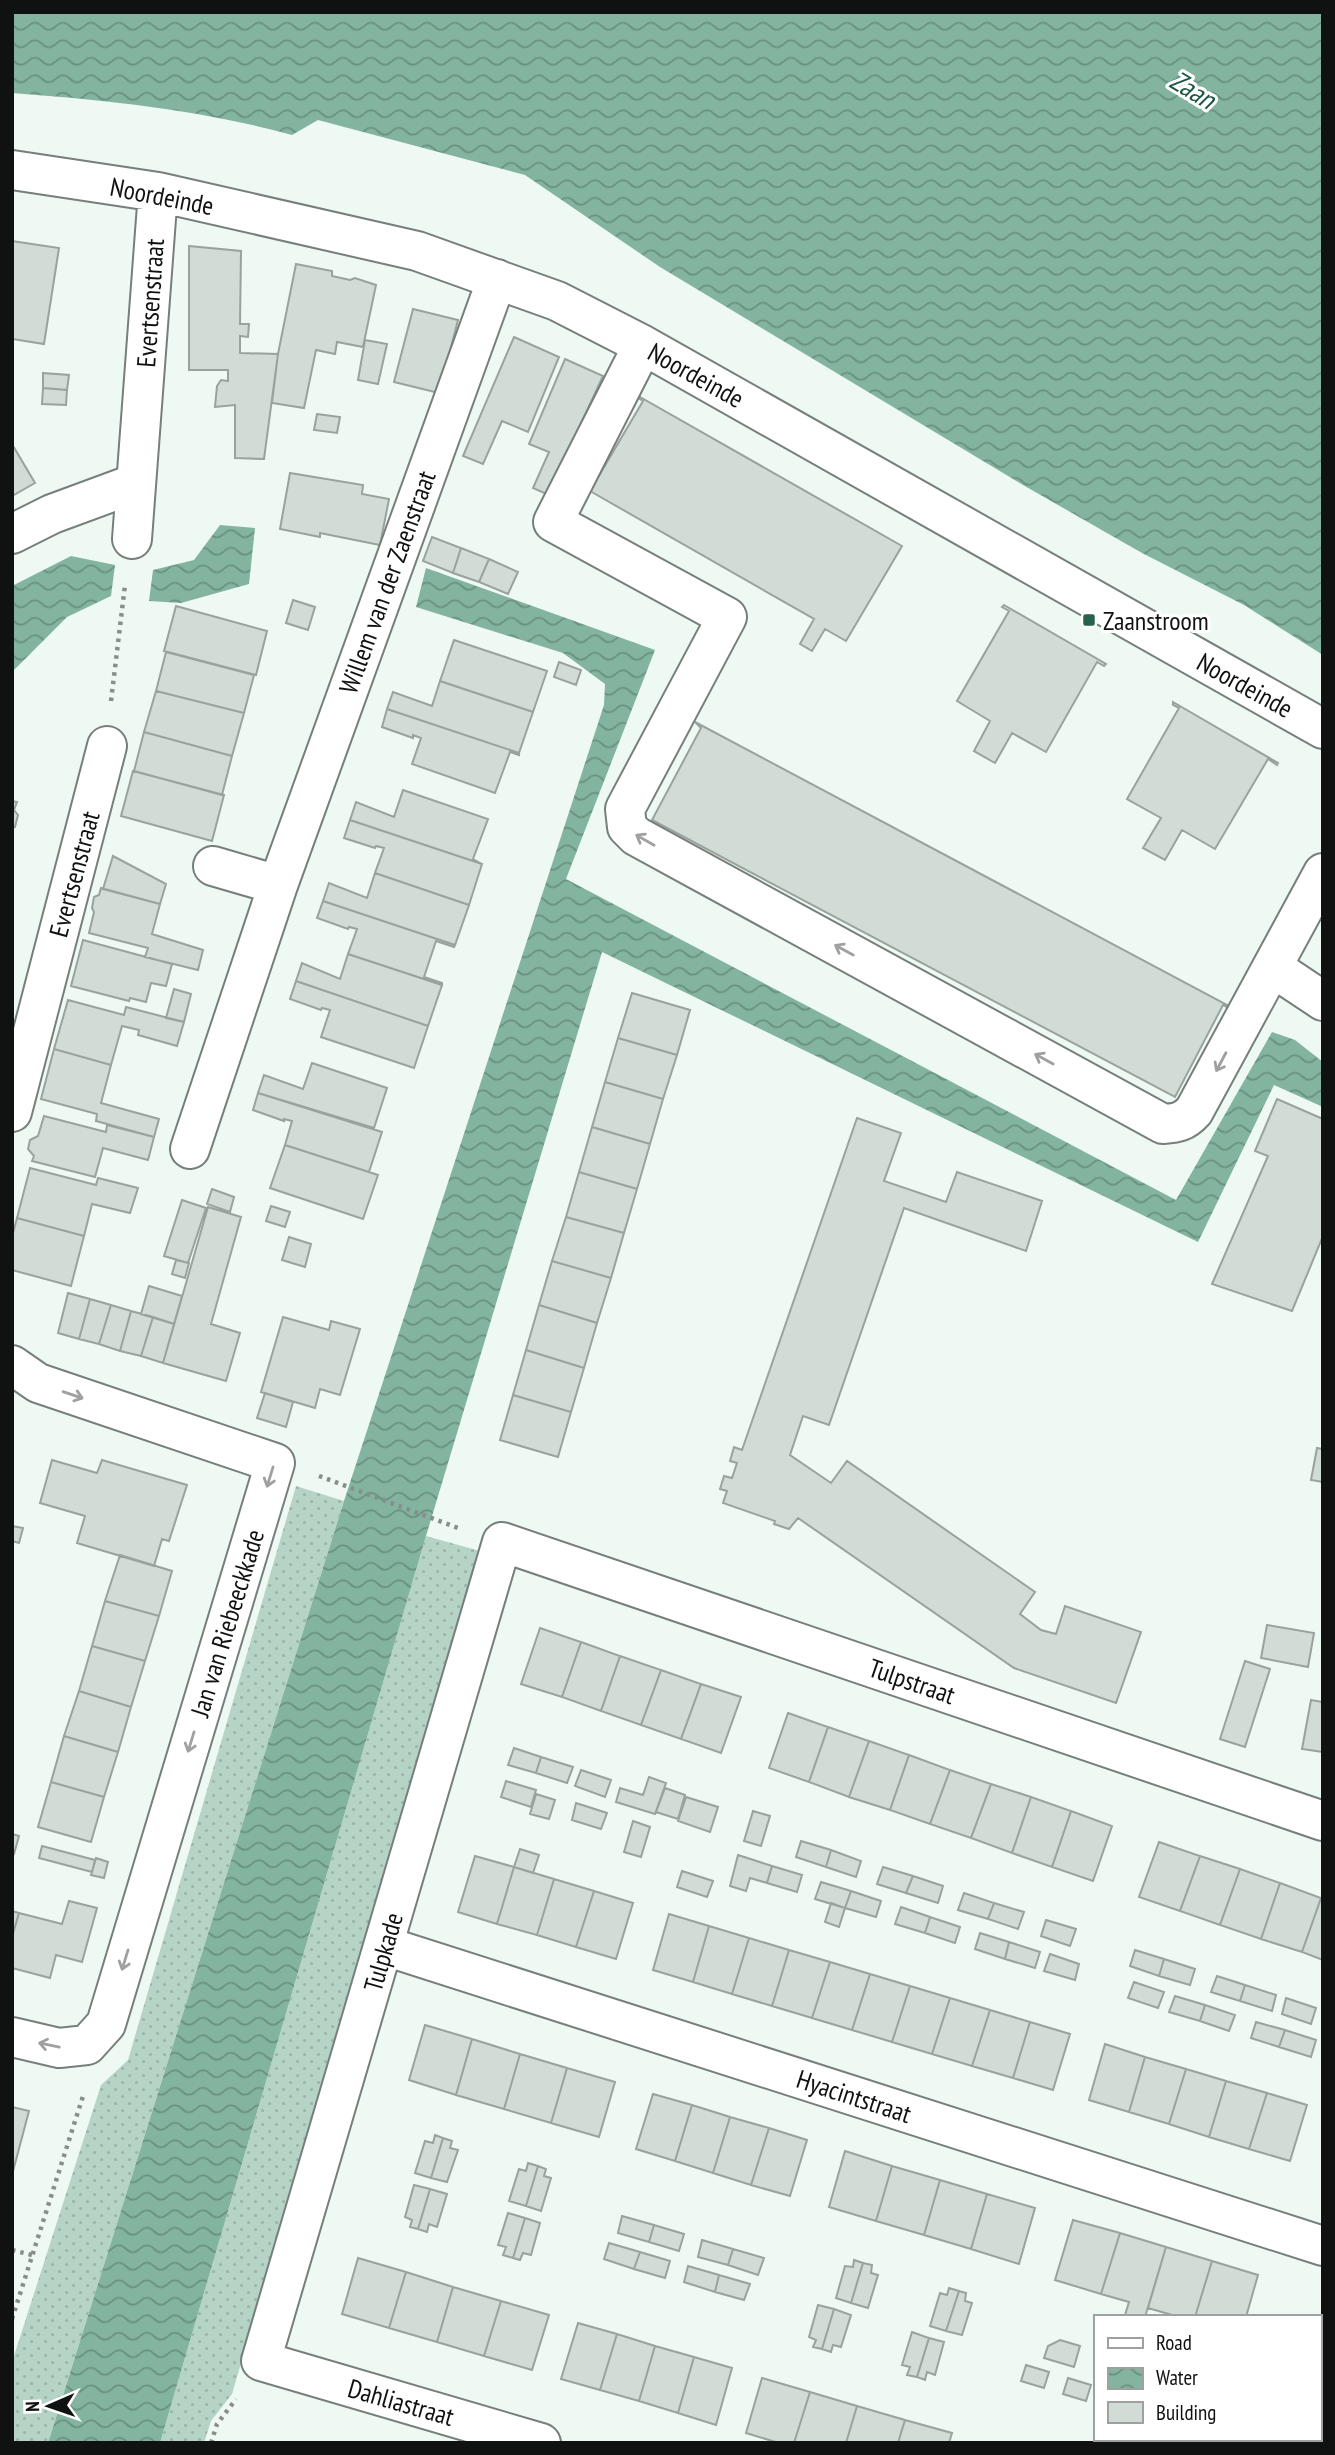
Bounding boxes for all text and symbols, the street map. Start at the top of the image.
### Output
water label: Zaan [1164,61,1224,118]
street label: Noordeinde [108,170,216,222]
street label: Evertsenstraat [129,238,171,368]
street label: Noordeinde [642,335,750,415]
street label: Willem van der Zaenstraat [331,466,443,698]
place label: Zaanstroom [1103,604,1209,637]
marker: Zaanstroom [1081,612,1097,628]
street label: Noordeinde [1191,645,1299,725]
street label: Evertsenstraat [41,808,107,940]
one-way arrow [635,833,655,847]
one-way arrow [834,943,855,956]
one-way arrow [1214,1051,1228,1071]
one-way arrow [1034,1052,1055,1065]
one-way arrow [62,1389,84,1402]
one-way arrow [263,1466,276,1488]
street label: Jan van Riebeeckkade [183,1525,271,1722]
street label: Tulpstraat [865,1651,959,1711]
one-way arrow [183,1731,196,1753]
street label: Tulpkade [356,1909,410,1995]
one-way arrow [118,1948,131,1970]
one-way arrow [38,2038,61,2052]
street label: Hyacintstraat [793,2062,915,2130]
legend [1094,2315,1321,2441]
text: Road [1156,2329,1192,2356]
text: Water [1156,2364,1198,2391]
north arrow [14,2371,84,2441]
street label: Dahliastraat [344,2371,458,2433]
text: Building [1156,2399,1216,2426]
text: N [20,2401,44,2412]

